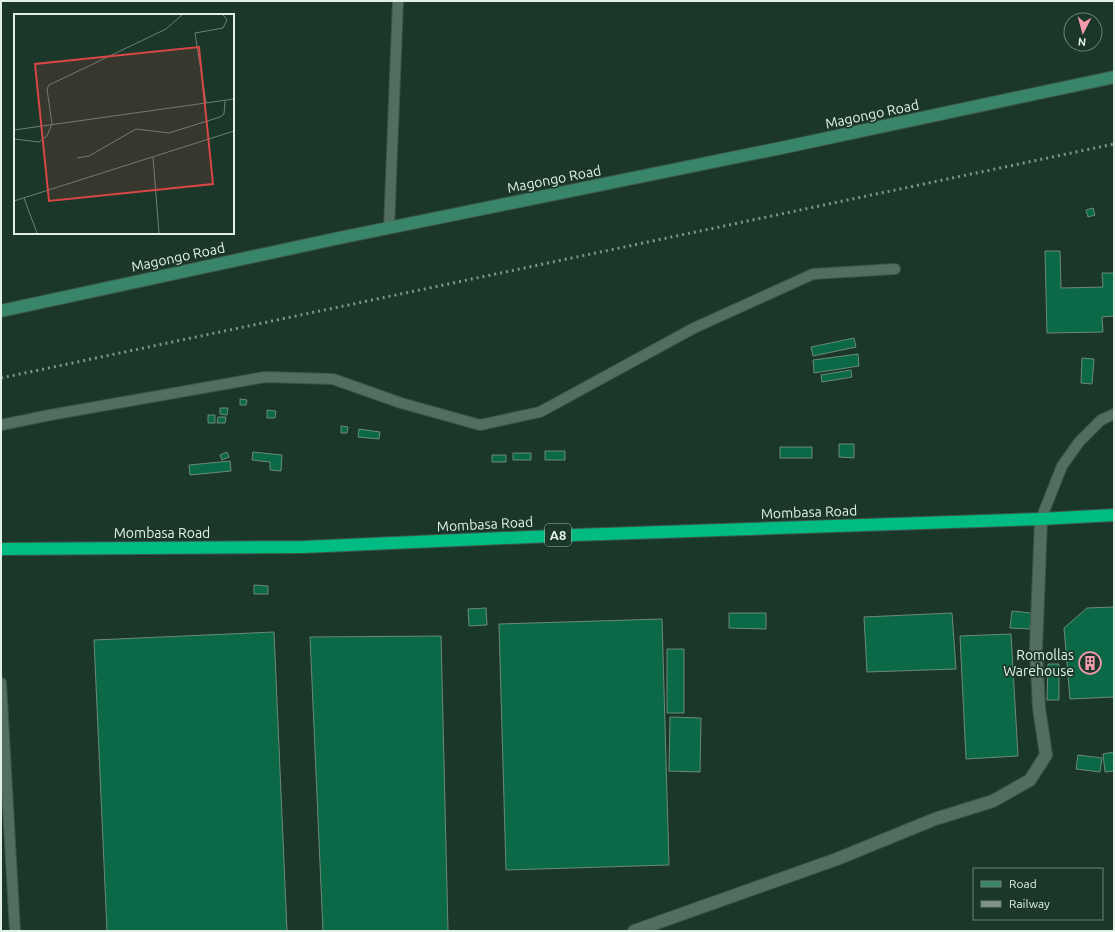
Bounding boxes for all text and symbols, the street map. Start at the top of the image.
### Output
north arrow [1063,12,1103,52]
inset map [14,14,234,234]
text: N [1077,36,1087,48]
street label: Magongo Road [824,96,920,132]
street label: Magongo Road [506,162,602,196]
street label: Magongo Road [130,239,226,275]
street label: Mombasa Road [760,502,858,522]
street label: Mombasa Road [436,513,534,535]
road number: A8 [545,524,571,546]
street label: Mombasa Road [114,525,210,541]
place label: Romollas Warehouse [1003,647,1074,679]
building icon: Romollas Warehouse [1077,650,1103,676]
legend [973,868,1103,920]
text: Road [1009,877,1037,890]
text: Railway [1009,897,1050,910]

